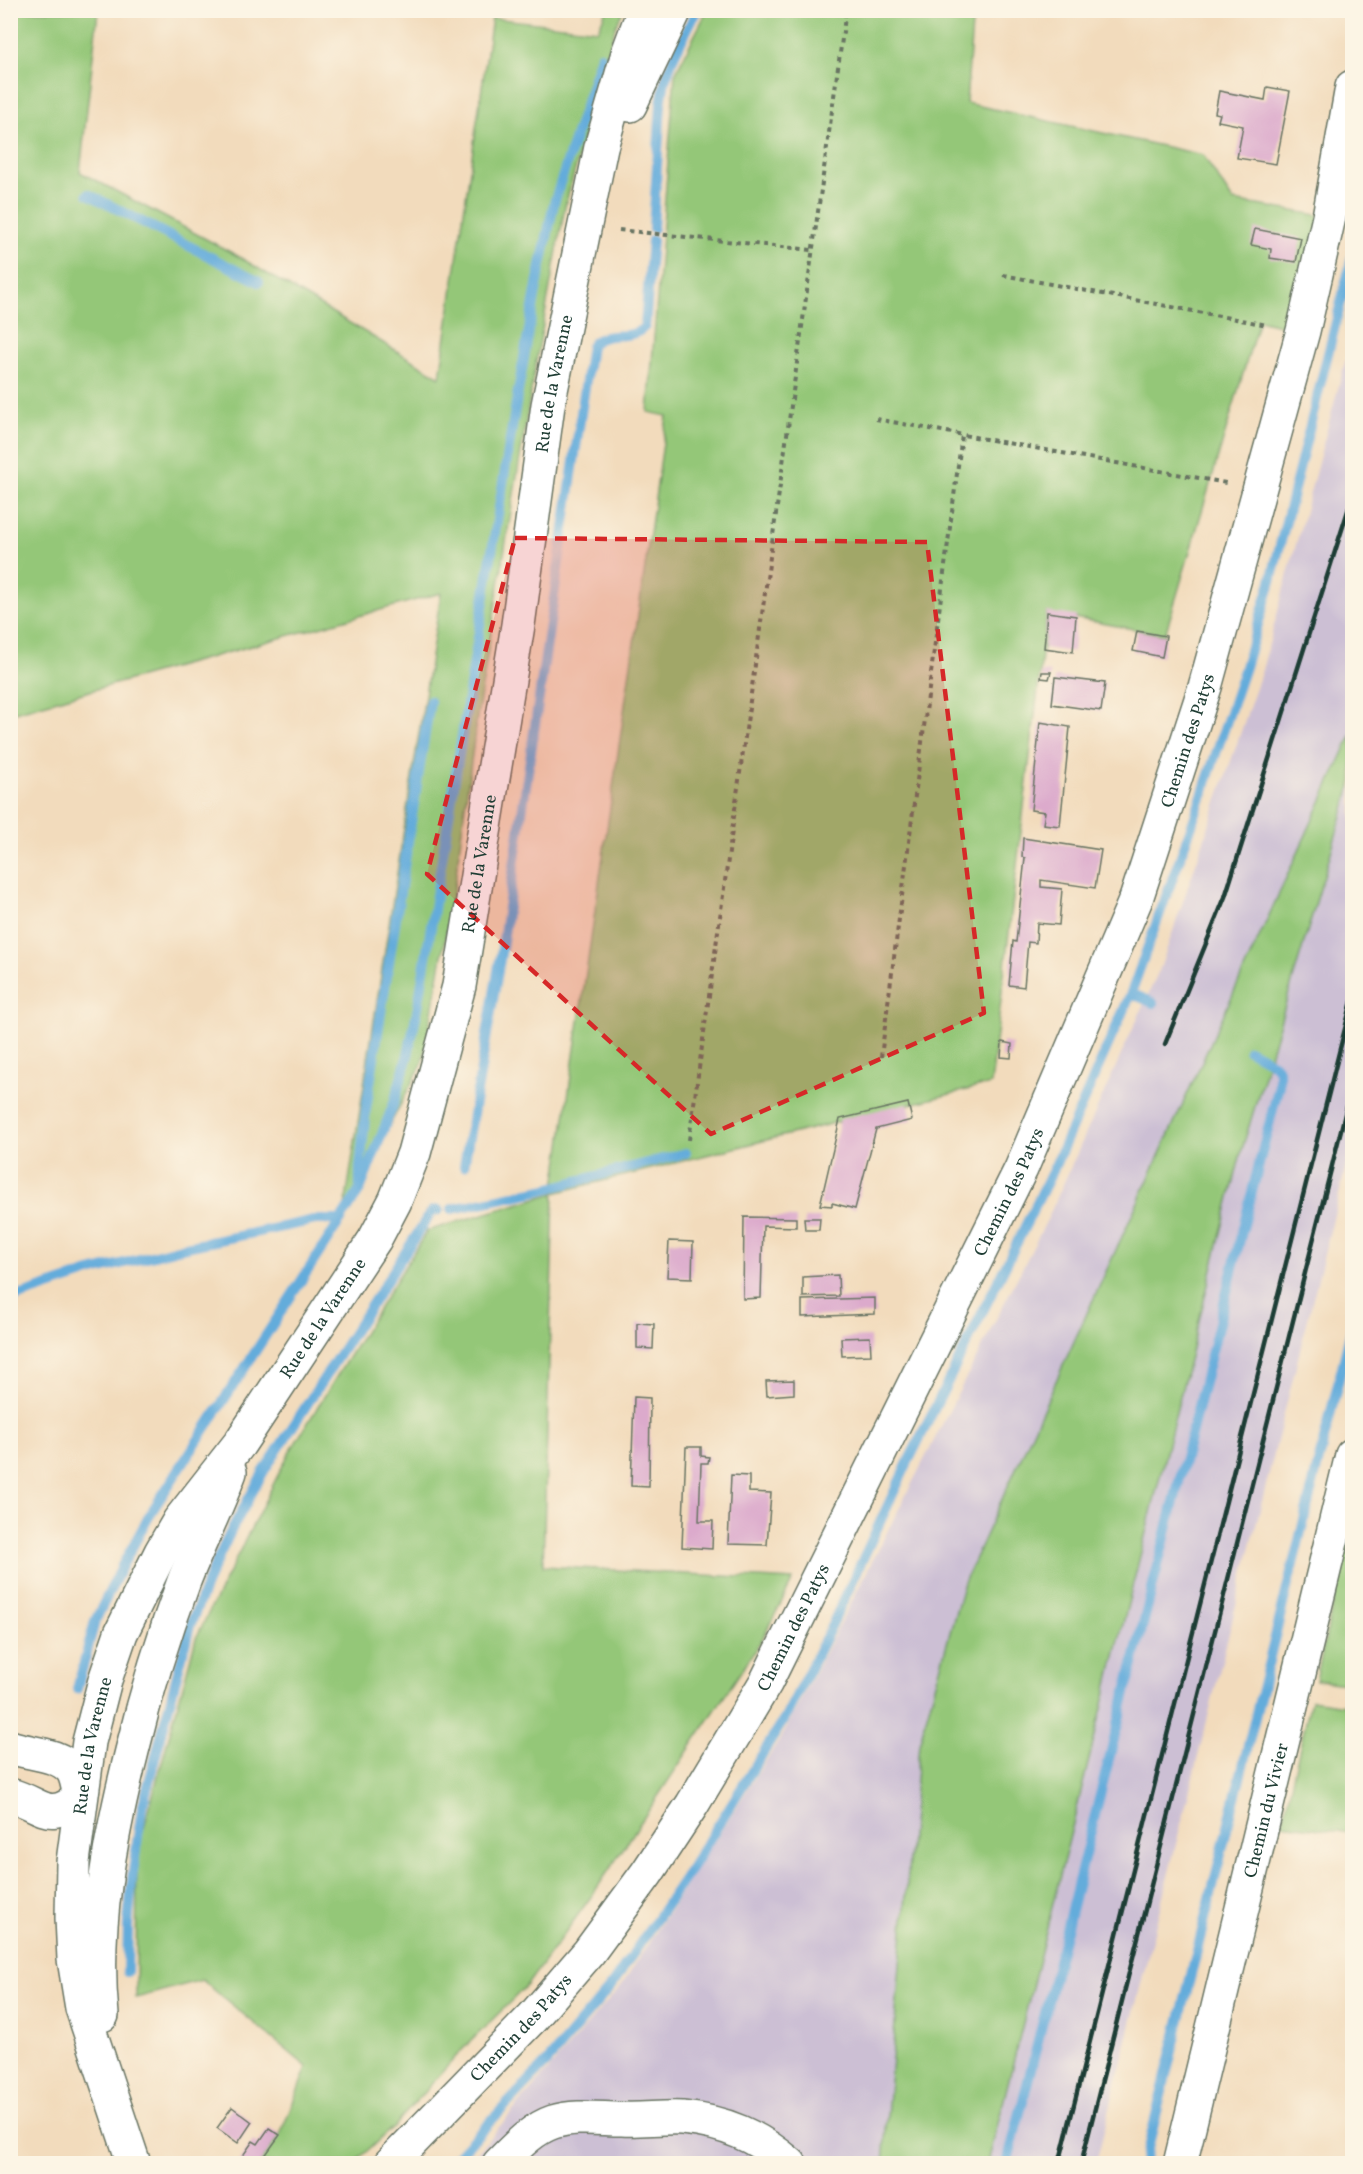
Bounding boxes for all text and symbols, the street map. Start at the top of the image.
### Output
street label: Rue de la Varenne [531,313,580,455]
street label: Chemin des Patys [1155,671,1222,811]
street label: Rue de la Varenne [457,793,504,935]
street label: Chemin des Patys [969,1124,1051,1261]
street label: Rue de la Varenne [275,1253,373,1384]
street label: Chemin des Patys [752,1560,837,1697]
street label: Rue de la Varenne [68,1674,119,1817]
street label: Chemin du Vivier [1239,1740,1296,1881]
street label: Chemin des Patys [465,1969,579,2088]

